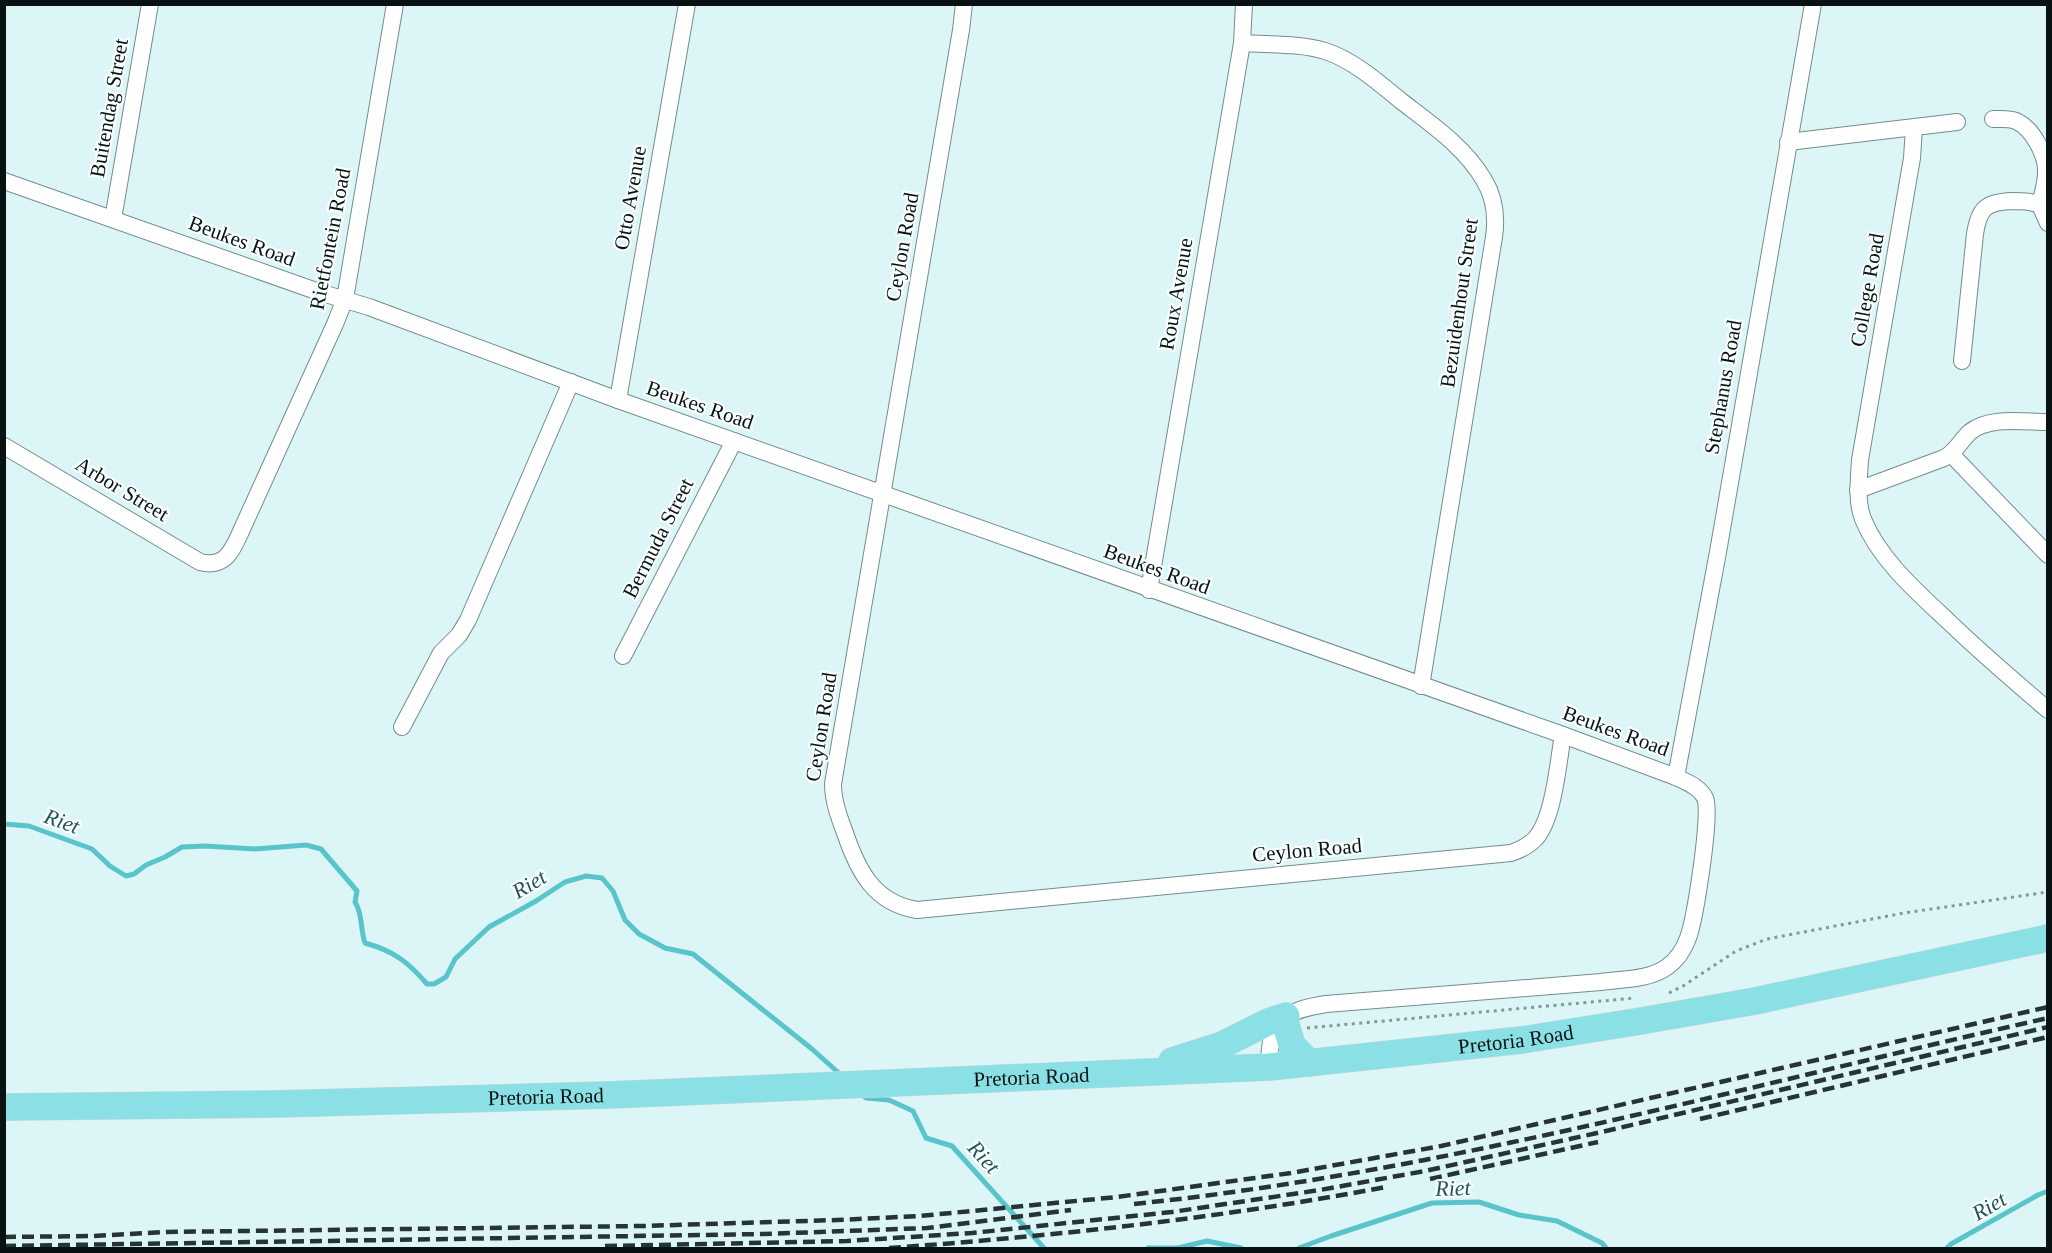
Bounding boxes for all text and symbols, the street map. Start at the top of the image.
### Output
street label: Buitendag Street [85,37,133,179]
street label: Otto Avenue [609,144,651,252]
street label: Rietfontein Road [304,166,356,312]
street label: Ceylon Road [881,190,923,303]
street label: Beukes Road [186,211,299,271]
street label: Bezuidenhout Street [1435,217,1483,389]
street label: College Road [1845,231,1889,349]
street label: Roux Avenue [1154,236,1198,352]
street label: Stephanus Road [1699,318,1747,456]
street label: Beukes Road [643,376,757,435]
street label: Arbor Street [71,452,173,526]
street label: Bermuda Street [618,474,699,602]
street label: Beukes Road [1101,539,1214,599]
street label: Ceylon Road [801,670,842,783]
street label: Beukes Road [1560,701,1673,761]
water label: Riet [40,803,84,839]
street label: Ceylon Road [1251,833,1363,867]
water label: Riet [507,864,551,904]
street label: Pretoria Road [1457,1020,1576,1059]
street label: Pretoria Road [973,1063,1090,1092]
street label: Pretoria Road [488,1083,605,1110]
water label: Riet [962,1135,1006,1179]
water label: Riet [1434,1175,1472,1201]
water label: Riet [1967,1186,2011,1226]

